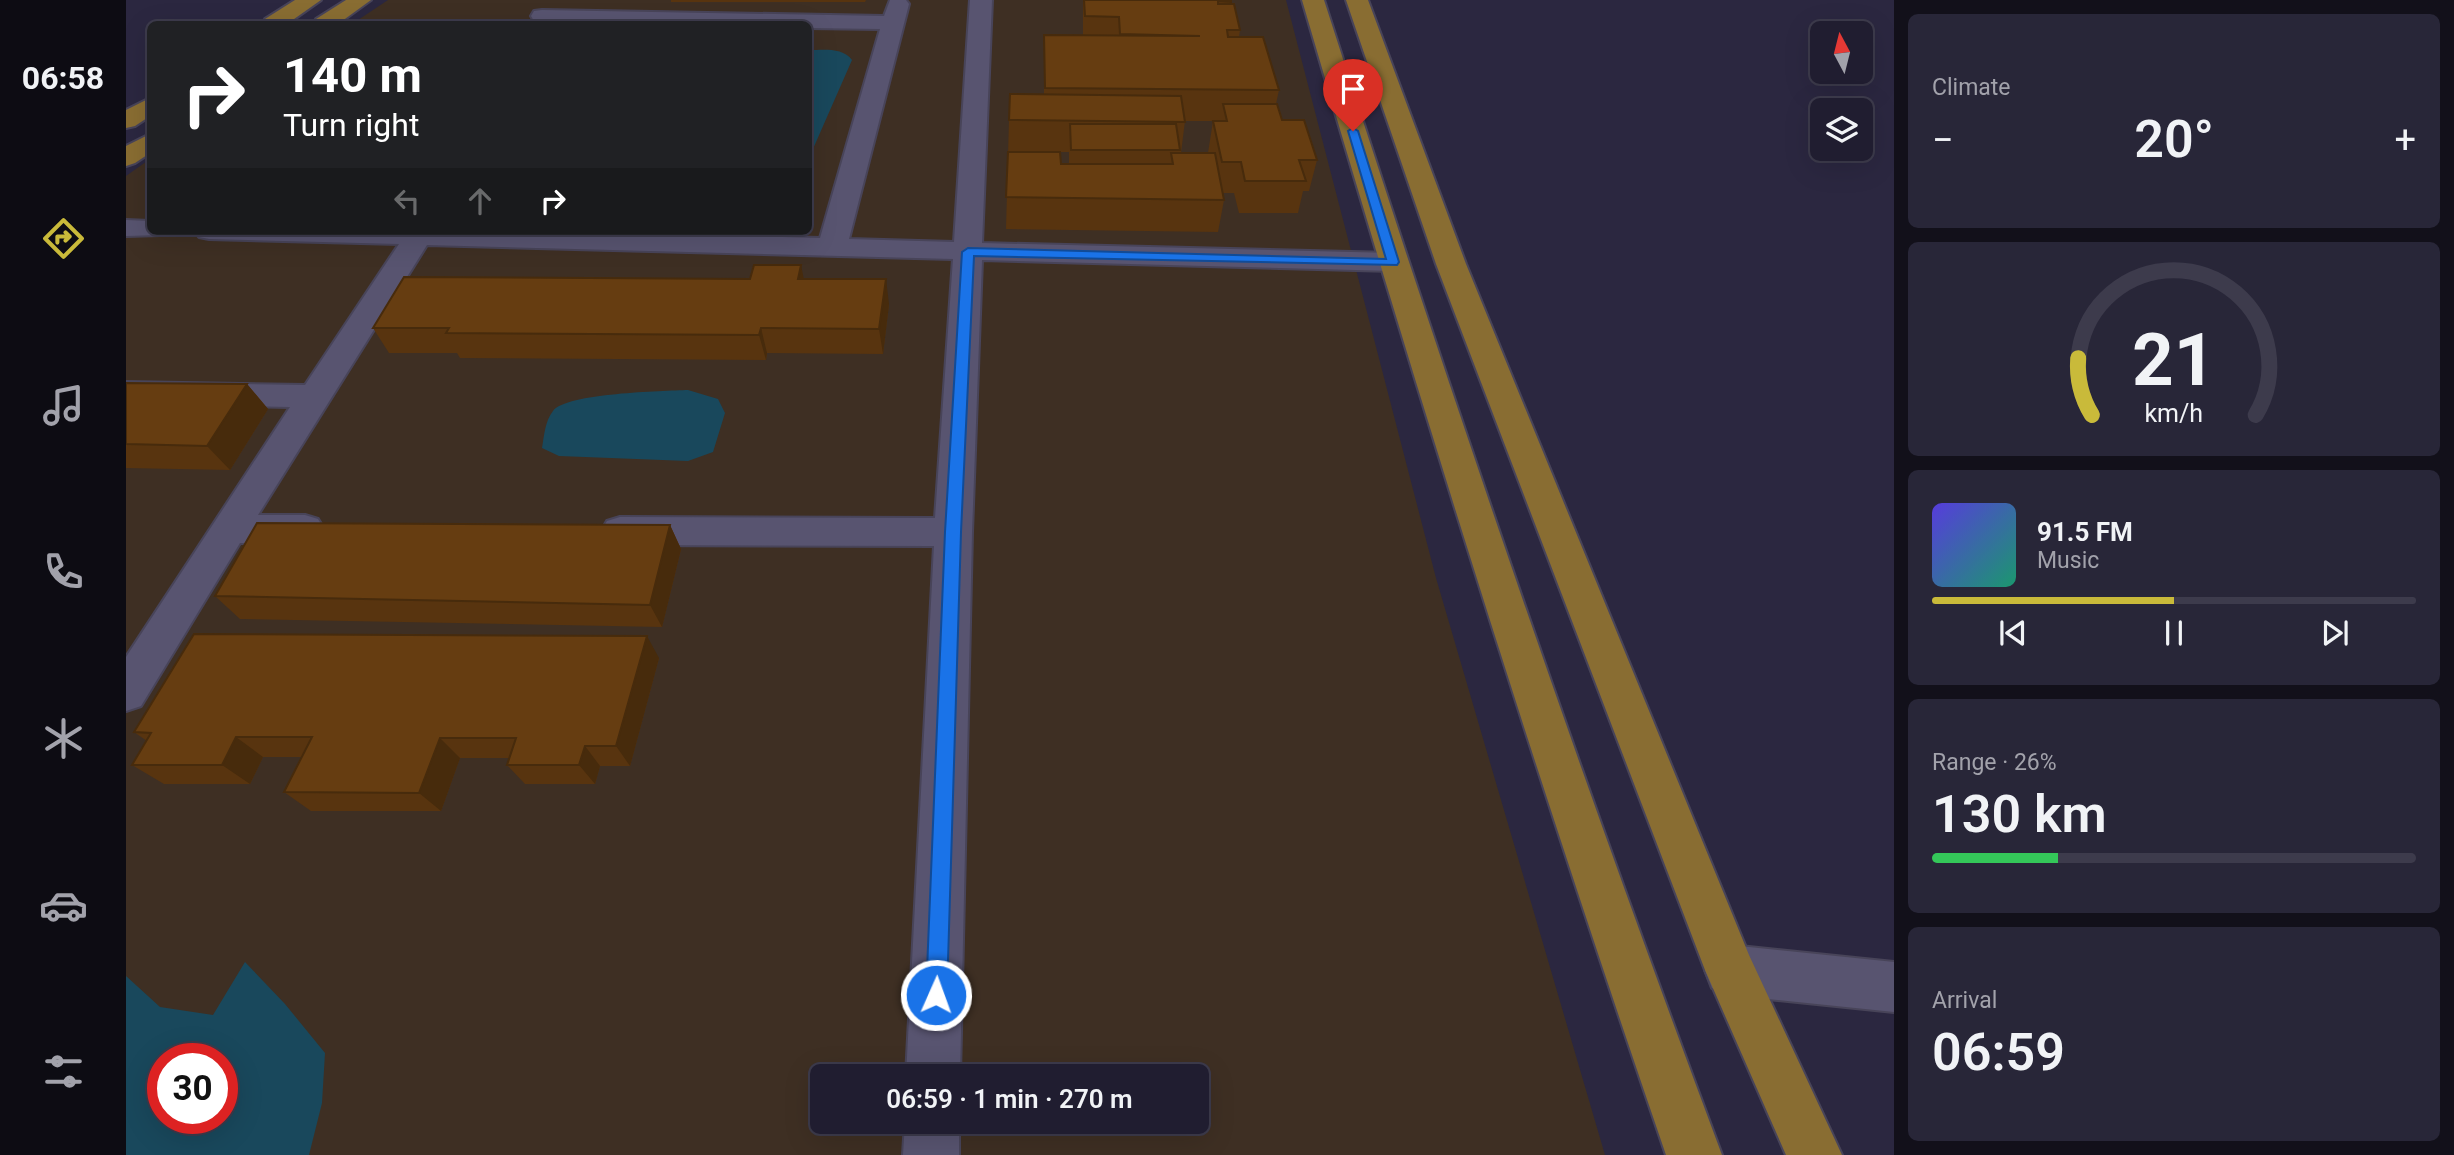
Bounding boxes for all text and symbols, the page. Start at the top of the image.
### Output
north arrow [1810,21,1872,84]
map controls [1810,21,1873,161]
text: 140 m [283,47,422,104]
icon: right [168,49,259,140]
text: 06:58 [22,59,104,97]
pin [1323,59,1383,131]
icon: arrive [1334,70,1372,108]
text: Climate [1932,74,2011,101]
button: layers [1810,98,1873,161]
text: Turn right [283,106,419,144]
text: 20° [2134,109,2214,170]
text: − [1932,118,1954,162]
text: + [2394,118,2416,162]
icon: left [388,182,426,220]
icon: ahead [461,182,499,220]
icon: right [534,182,572,220]
icon: directions [39,214,88,263]
text: 21 [2132,318,2216,404]
icon: music [39,381,88,430]
text: km/h [2145,399,2203,428]
text: 91.5 FM [2037,517,2133,547]
icon: phone [39,547,88,596]
text: Music [2037,547,2099,574]
icon: previous [1994,614,2032,652]
icon: pause [2155,614,2193,652]
icon: next [2316,614,2354,652]
icon: climate [39,714,88,763]
text: Range · 26% [1932,749,2057,776]
text: 130 km [1932,784,2107,845]
icon: car [39,881,88,930]
position arrow [899,958,973,1032]
text: Arrival [1932,987,1997,1014]
text: 06:59 [1932,1022,2065,1083]
speed limit sign: 30 [147,1043,238,1134]
icon: filters [39,1047,88,1096]
text: 06:59 · 1 min · 270 m [886,1084,1133,1114]

